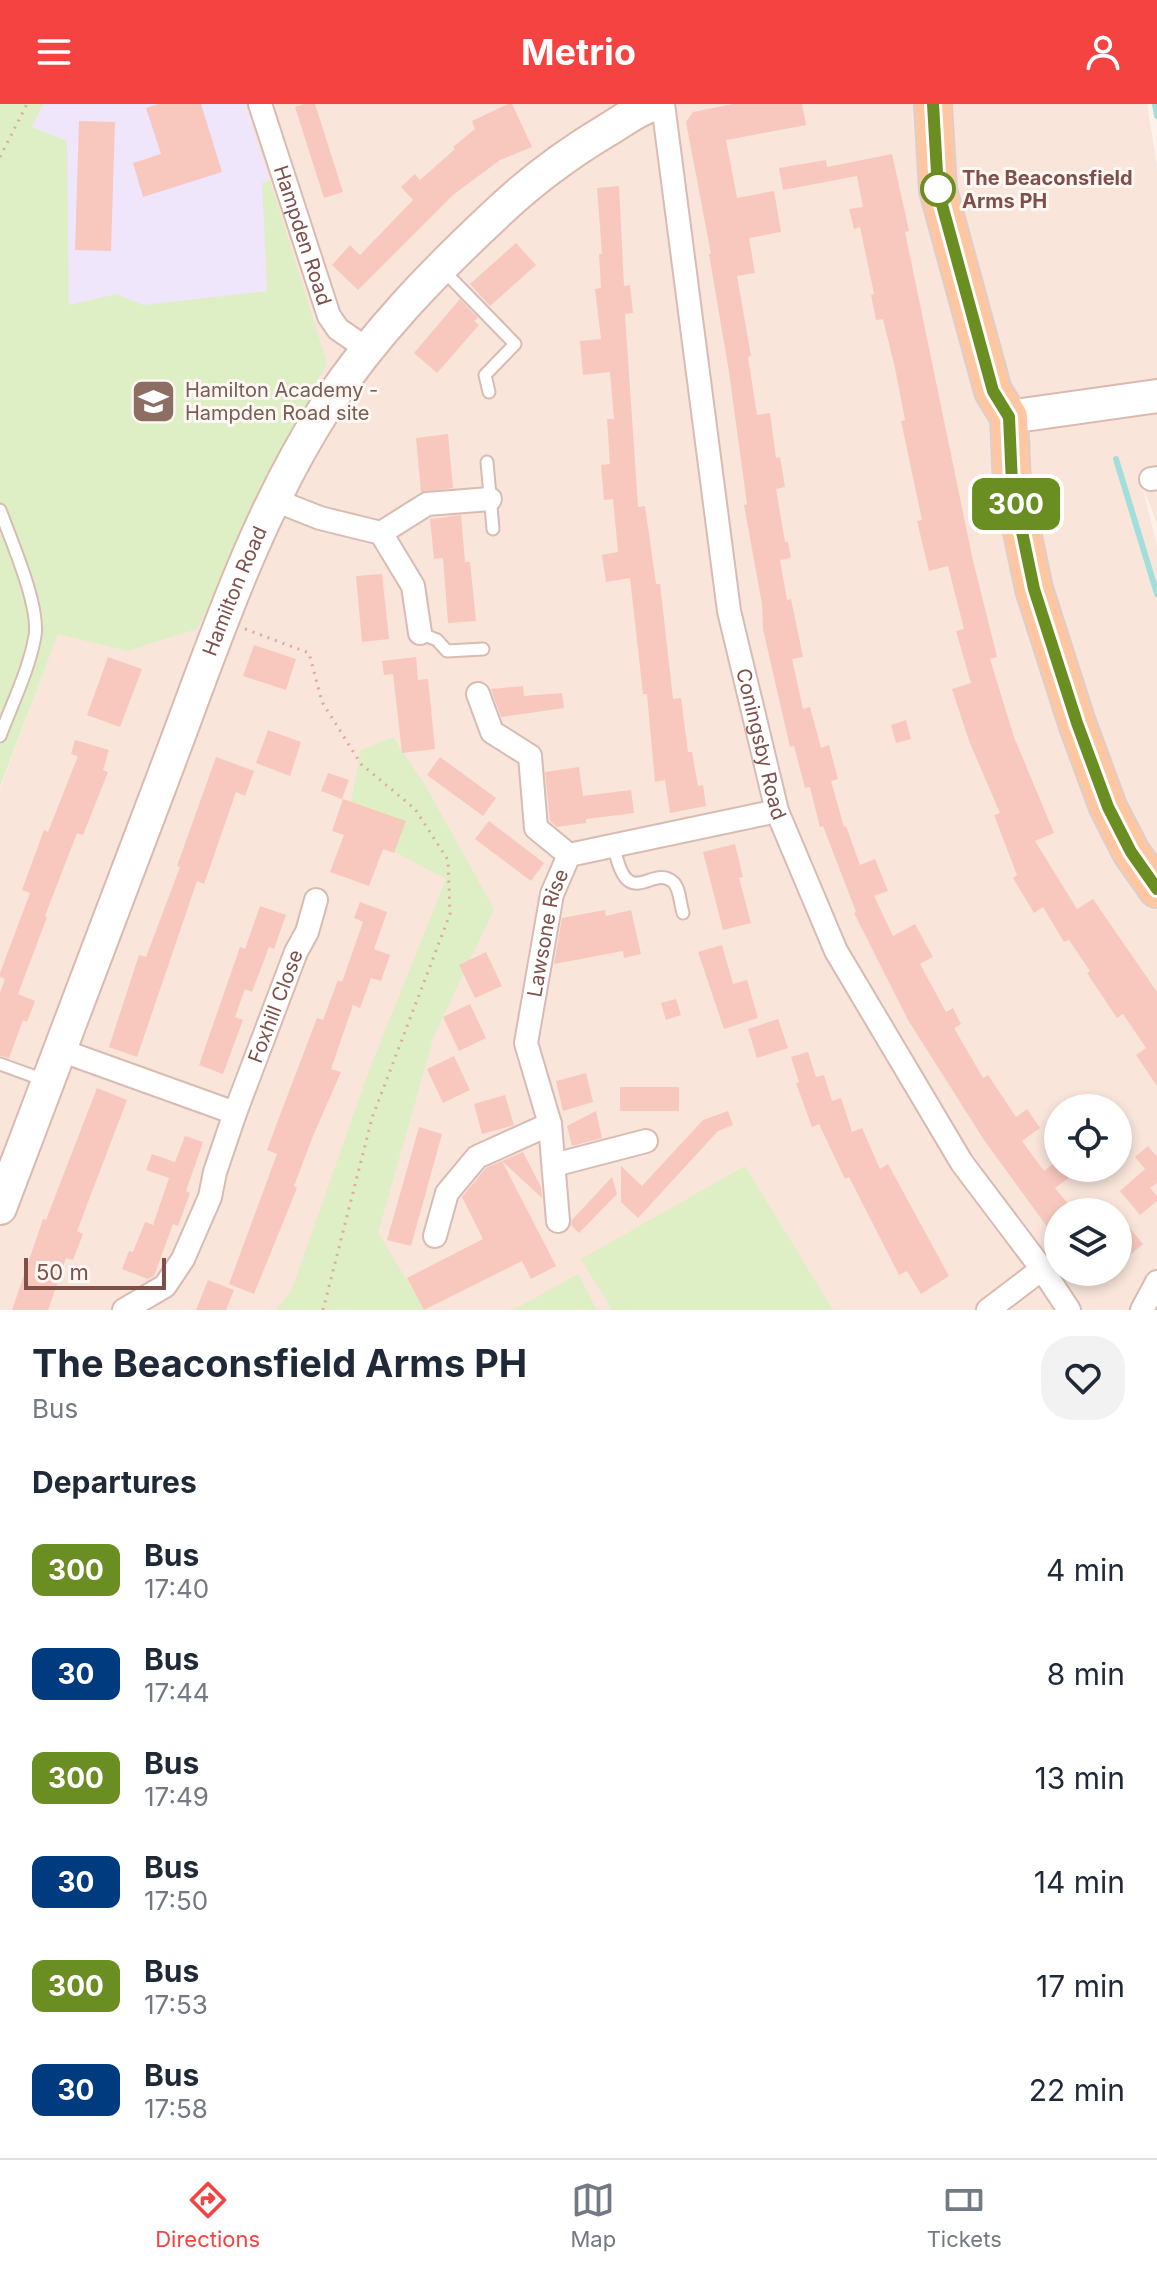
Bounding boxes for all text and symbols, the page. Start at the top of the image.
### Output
icon: menu [32,30,76,74]
text: Metrio [521,30,636,74]
icon: person [1081,30,1125,74]
street label: Hampden Road [269,162,337,308]
place label: The Beaconsfield Arms PH [962,166,1133,213]
marker: The Beaconsfield Arms PH [921,172,955,206]
school or university icon: Hamilton Academy - Hampden Road site [130,377,178,425]
place label: Hamilton Academy - Hampden Road site [185,378,378,425]
line badge: 300 [970,478,1062,530]
text: 300 [988,487,1044,521]
street label: Hamilton Road [198,523,272,659]
street label: Coningsby Road [731,666,791,823]
street label: Lawsone Rise [522,865,573,999]
street label: Foxhill Close [243,946,308,1066]
map controls [1044,1094,1132,1286]
button: locate [1044,1094,1132,1182]
button: layers [1044,1198,1132,1286]
scale bar [24,1254,166,1290]
text: 50 m [36,1259,89,1285]
button: heart [1041,1336,1125,1420]
text: The Beaconsfield Arms PH [32,1340,527,1386]
text: Bus [32,1393,78,1424]
text: Departures [32,1464,197,1500]
text: Bus [144,1537,199,1573]
text: 4 min [1046,1552,1125,1588]
text: 300 [48,1553,104,1587]
text: 17:40 [144,1573,209,1604]
text: Bus [144,1641,199,1677]
text: 8 min [1047,1656,1125,1692]
text: 30 [58,1657,94,1691]
text: 17:44 [144,1677,210,1708]
text: Bus [144,1745,199,1781]
text: 13 min [1035,1760,1125,1796]
text: 300 [48,1761,104,1795]
text: 17:49 [144,1781,209,1812]
text: Bus [144,1849,199,1885]
text: 14 min [1034,1864,1125,1900]
text: 30 [58,1865,94,1899]
text: 17:50 [144,1885,208,1916]
text: Bus [144,1953,199,1989]
text: 17 min [1036,1968,1125,2004]
text: 300 [48,1969,104,2003]
text: 17:53 [144,1989,208,2020]
text: Bus [144,2057,199,2093]
text: 22 min [1029,2072,1125,2108]
text: 30 [58,2073,94,2107]
text: 17:58 [144,2093,208,2124]
tab: Directions [155,2178,260,2252]
tab: Map [571,2178,616,2252]
tab: Tickets [927,2178,1002,2252]

